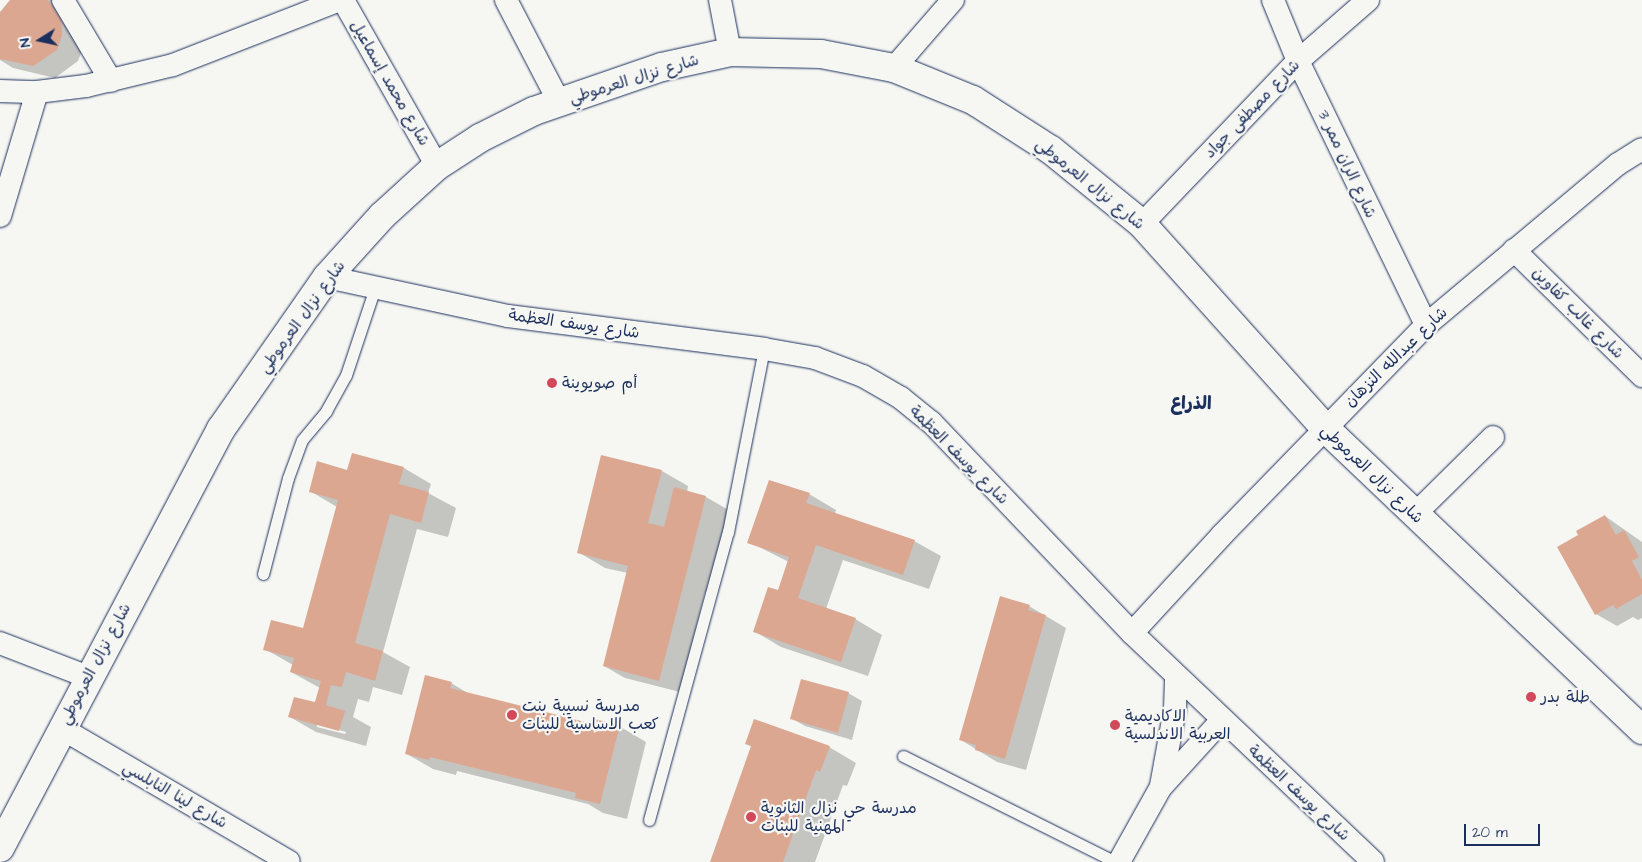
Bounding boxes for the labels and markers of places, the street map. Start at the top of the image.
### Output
place label: أم صويوينة [562,373,637,393]
marker: أم صويوينة [546,377,558,389]
place label: طلة بدر [1541,687,1590,707]
marker: طلة بدر [1525,691,1537,703]
place label: مدرسة نسيبة بنت كعب الاساسية للبنات [522,696,659,734]
place label: الاكاديمية العربية الاندلسية [1125,706,1230,744]
marker: مدرسة نسيبة بنت كعب الاساسية للبنات [506,709,518,721]
marker: الاكاديمية العربية الاندلسية [1109,719,1121,731]
place label: مدرسة حي نزال الثانوية المهنية للبنات [761,798,917,836]
marker: مدرسة حي نزال الثانوية المهنية للبنات [745,811,757,823]

